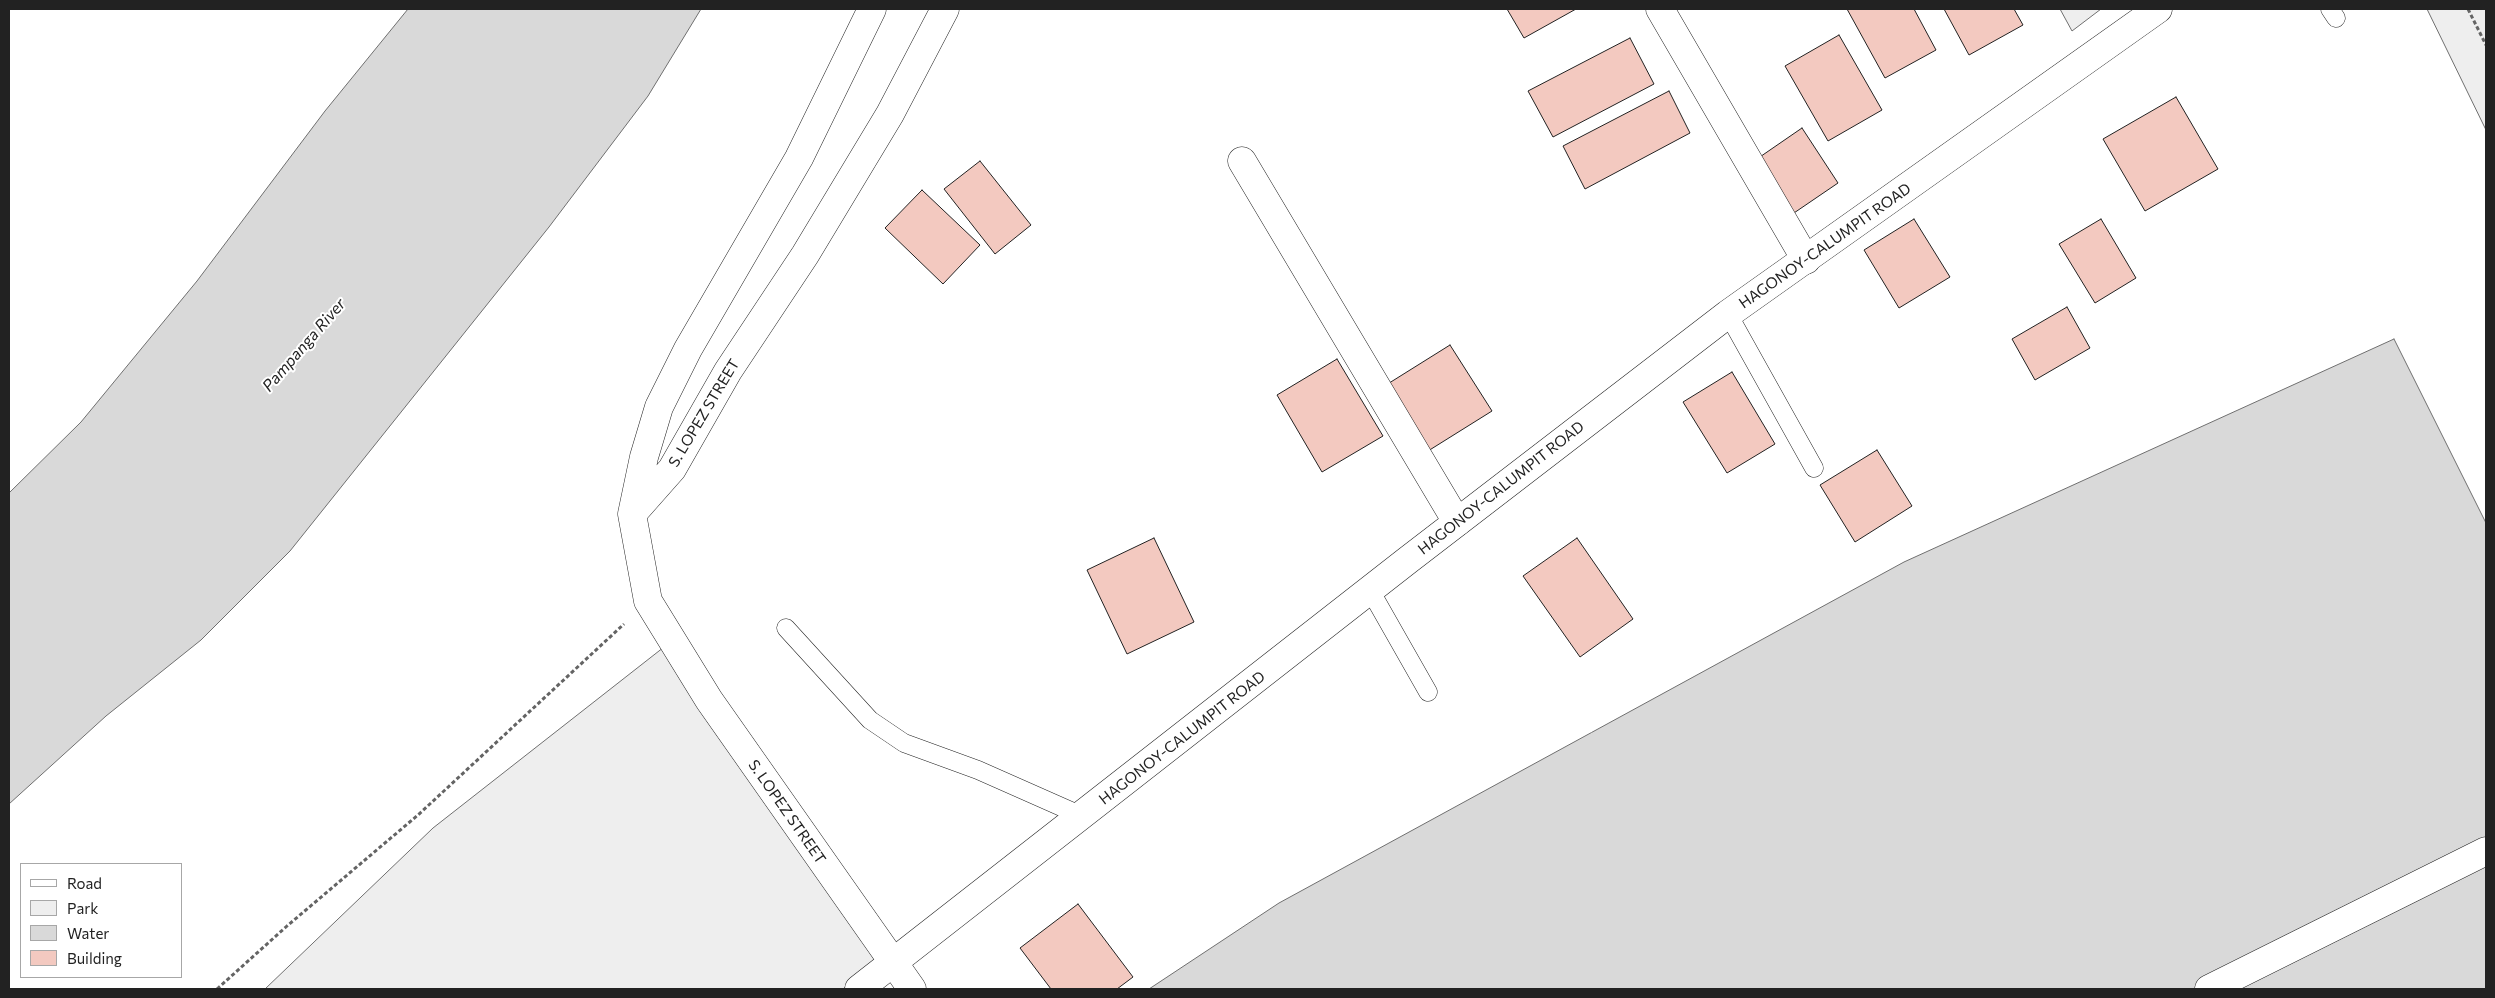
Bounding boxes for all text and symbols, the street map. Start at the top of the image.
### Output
street label: HAGONOY-CALUMPIT ROAD [1736,180,1914,312]
water label: Pampanga River [258,295,350,395]
street label: S. LOPEZ STREET [665,356,743,470]
street label: HAGONOY-CALUMPIT ROAD [1414,418,1588,558]
street label: HAGONOY-CALUMPIT ROAD [1095,668,1269,808]
street label: S. LOPEZ STREET [744,757,830,867]
legend [20,863,182,978]
text: Road [67,874,102,892]
text: Park [67,899,98,917]
text: Water [67,924,109,942]
text: Building [67,949,122,967]

